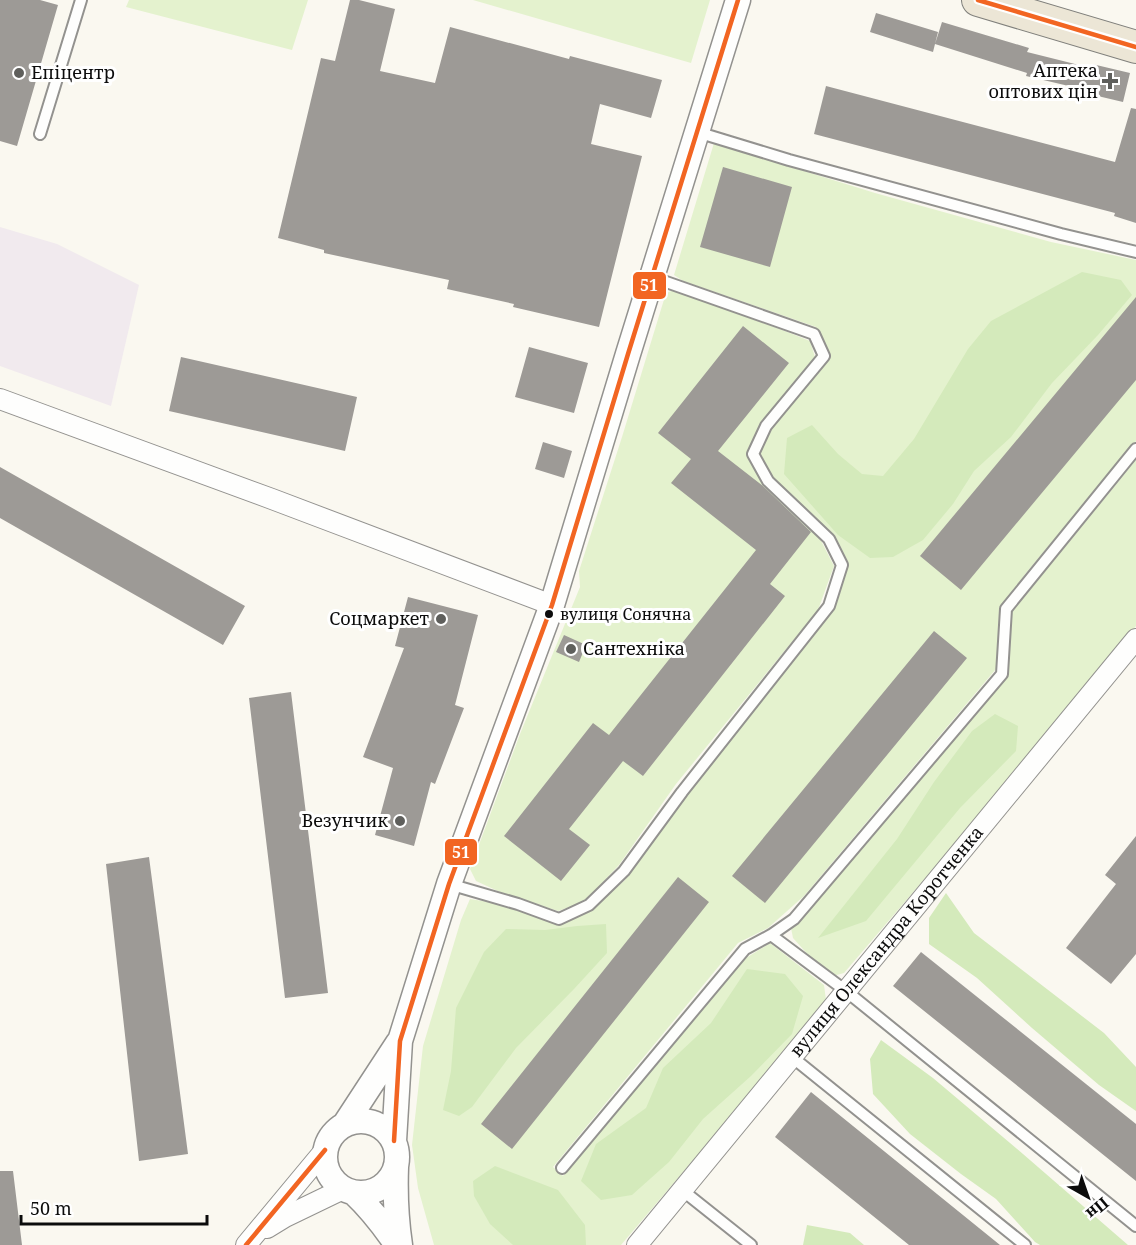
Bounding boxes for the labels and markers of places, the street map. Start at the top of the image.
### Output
place label: Аптека оптових цін [988,58,1098,103]
place label: Епіцентр [31,60,115,84]
marker: Епіцентр [12,66,26,80]
marker: Аптека оптових цін [1103,74,1117,88]
place label: вулиця Сонячна [560,603,691,625]
place label: Соцмаркет [329,606,429,630]
marker: вулиця Сонячна [543,608,555,620]
marker: Соцмаркет [434,612,448,626]
place label: Сантехніка [583,636,685,660]
marker: Сантехніка [564,642,578,656]
place label: Везунчик [302,808,388,832]
marker: Везунчик [393,814,407,828]

